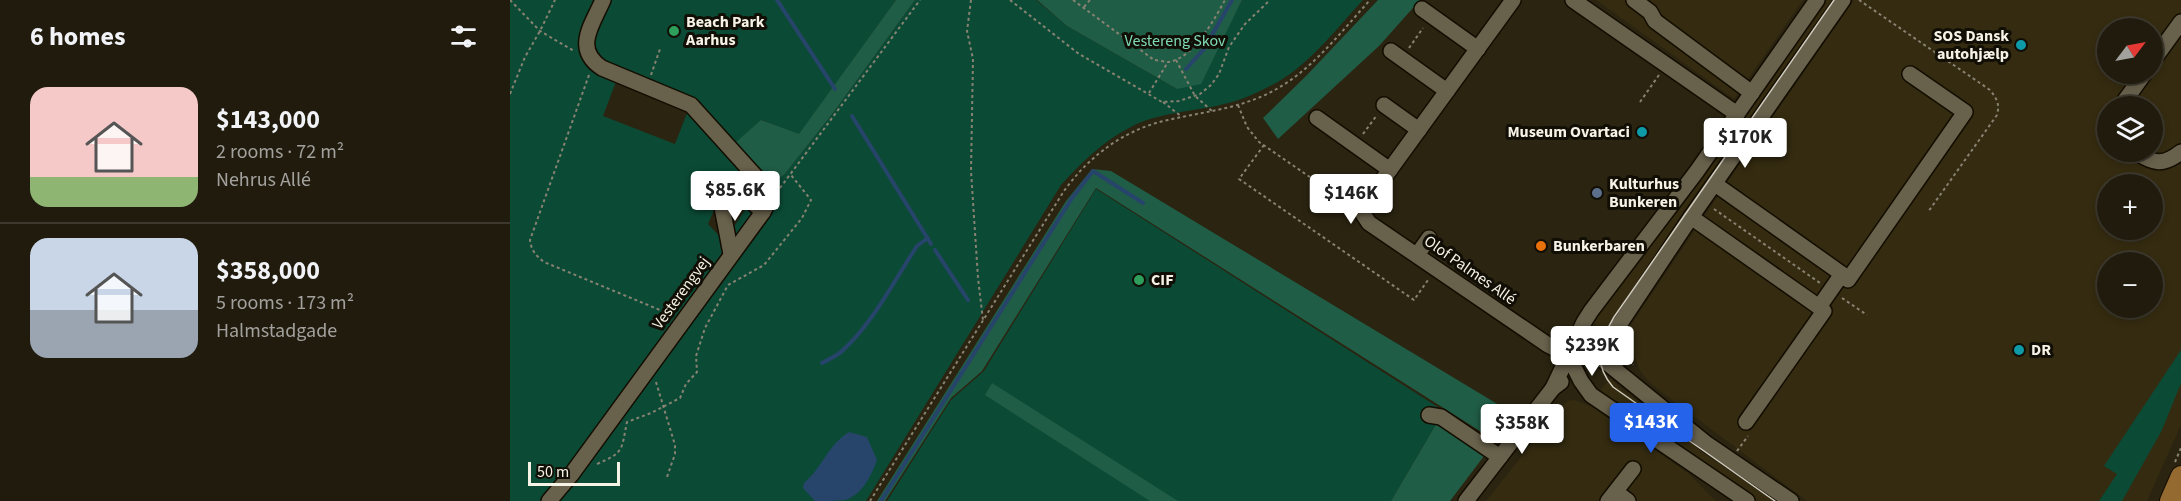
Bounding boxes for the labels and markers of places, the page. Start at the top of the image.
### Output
place label: Beach Park Aarhus [685,11,765,51]
marker: Beach Park Aarhus [667,24,681,38]
place label: SOS Dansk autohjælp [1933,25,2009,65]
marker: SOS Dansk autohjælp [2014,38,2028,52]
pin: $170K [1703,118,1787,169]
place label: Museum Ovartaci [1507,121,1630,143]
marker: Museum Ovartaci [1635,125,1649,139]
pin: $85.6K [686,171,784,222]
place label: Kulturhus Bunkeren [1609,173,1679,213]
pin: $146K [1309,174,1393,225]
marker: Kulturhus Bunkeren [1590,186,1604,200]
place label: Bunkerbaren [1553,235,1645,257]
marker: Bunkerbaren [1534,239,1548,253]
place label: CIF [1151,269,1174,291]
marker: CIF [1132,273,1146,287]
pin: $239K [1550,326,1634,377]
place label: DR [2031,339,2051,361]
marker: DR [2012,343,2026,357]
pin: $143K [1609,403,1693,454]
pin: $358K [1480,404,1564,455]

